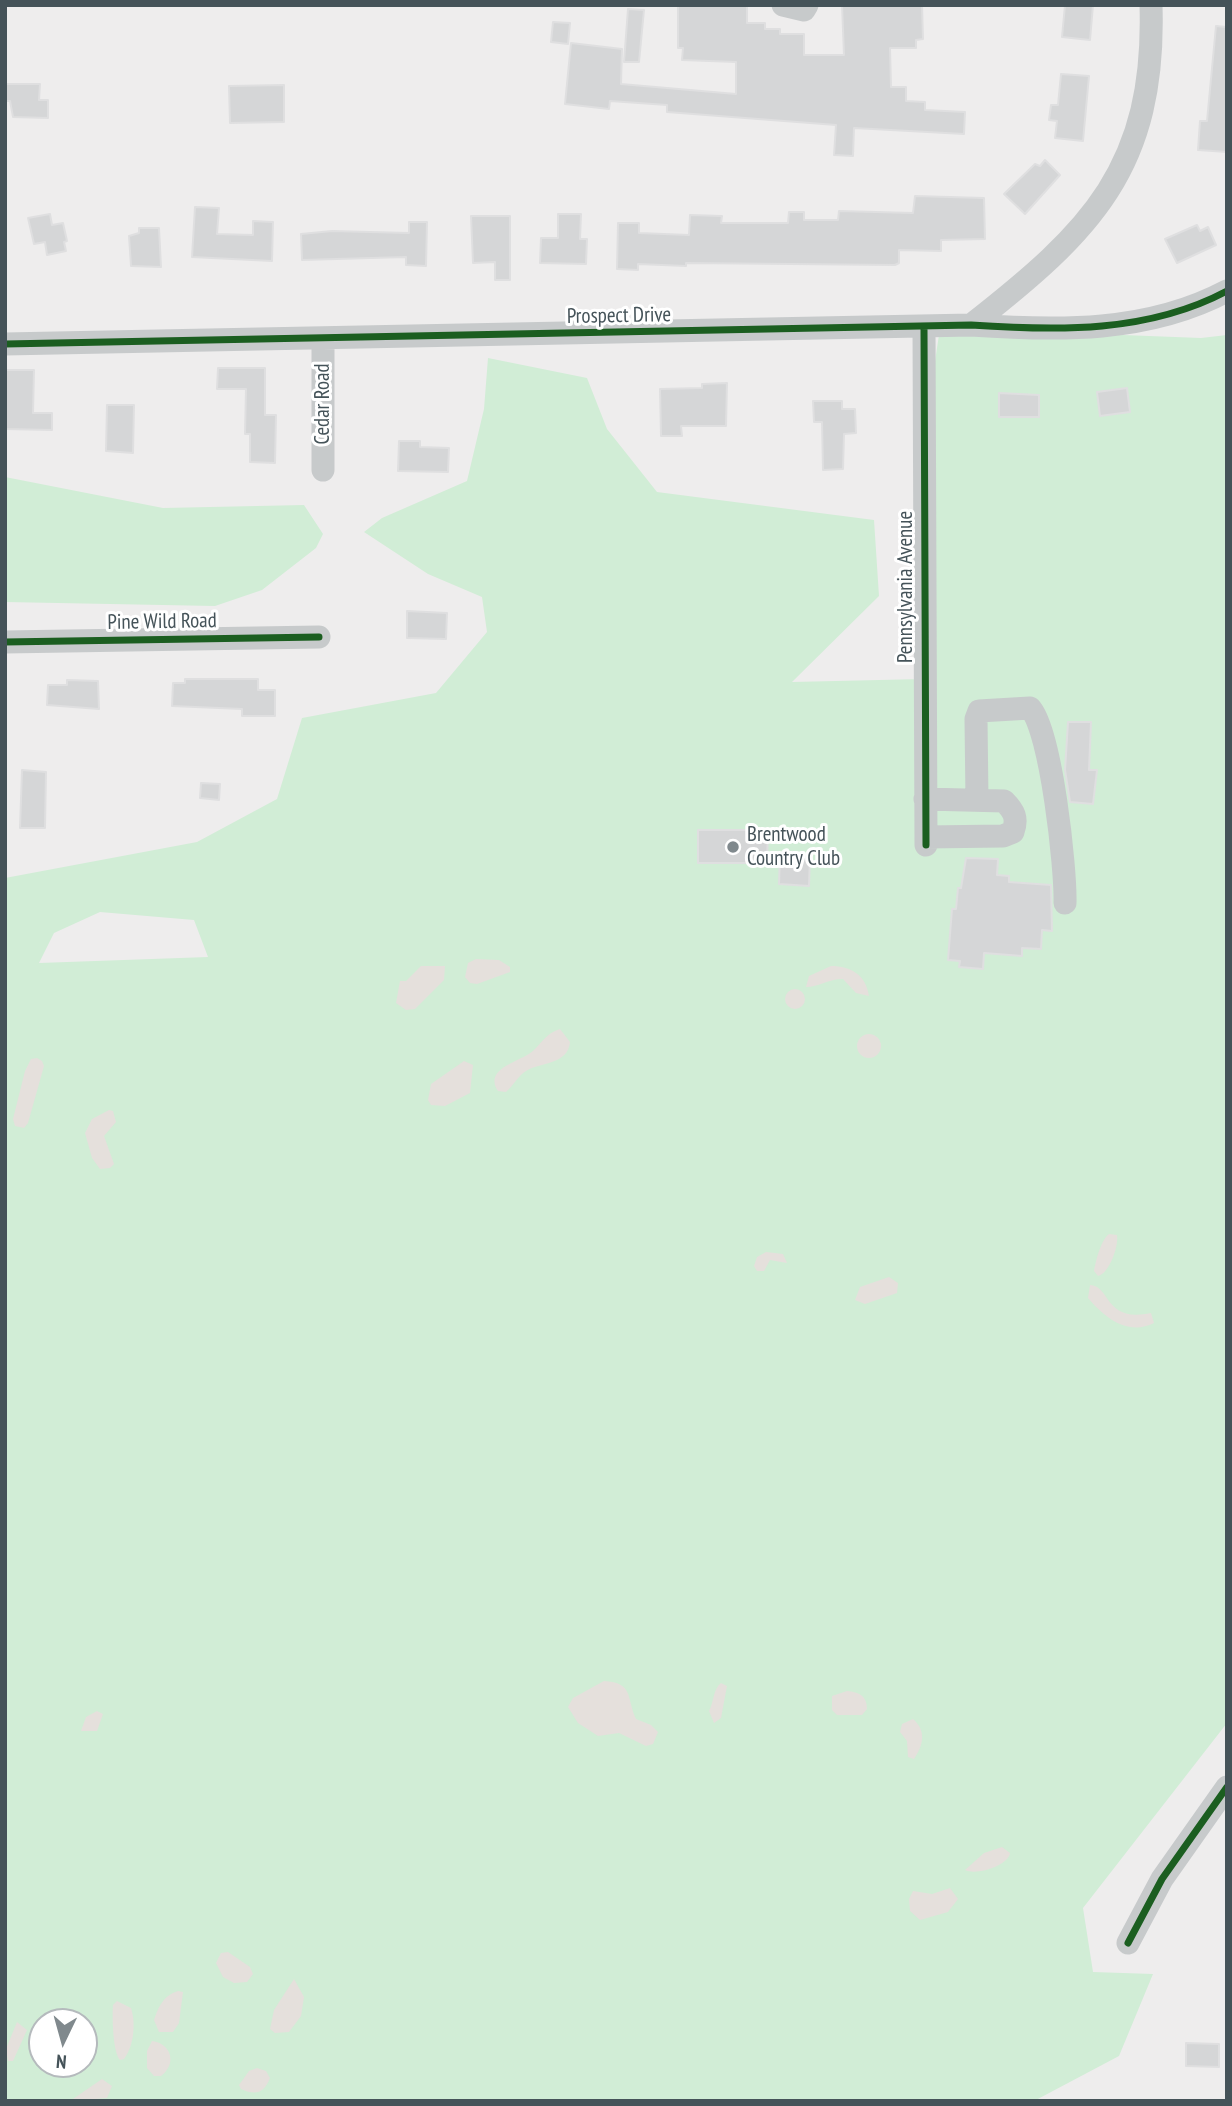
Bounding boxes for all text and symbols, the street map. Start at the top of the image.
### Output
street label: Prospect Drive [567,302,671,330]
street label: Cedar Road [310,363,336,445]
street label: Pennsylvania Avenue [893,511,919,663]
street label: Pine Wild Road [107,608,217,636]
place label: Brentwood Country Club [747,822,840,872]
marker: Brentwood Country Club [725,839,741,855]
north arrow [28,2008,98,2078]
text: N [55,2050,68,2074]

